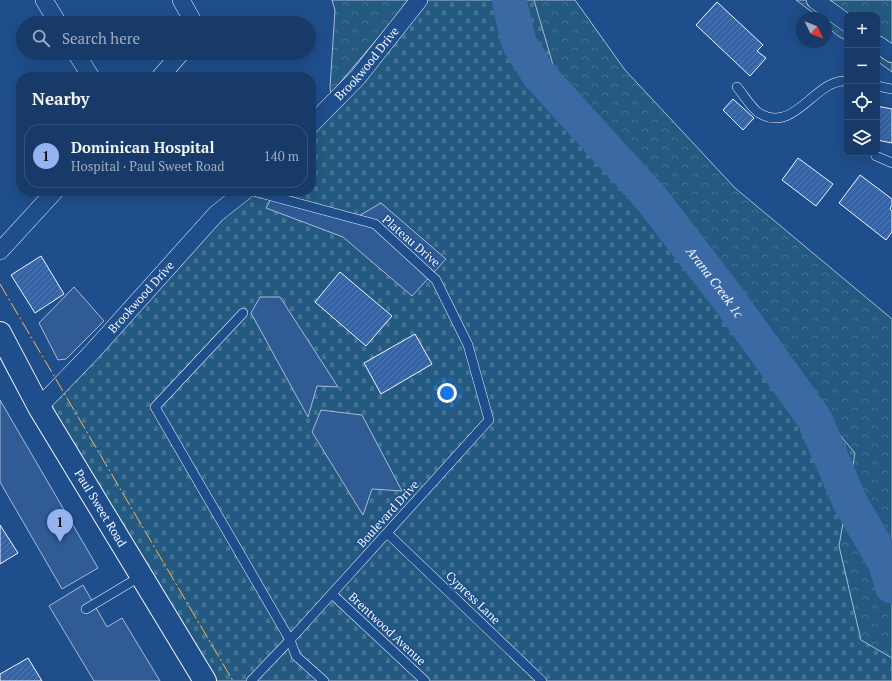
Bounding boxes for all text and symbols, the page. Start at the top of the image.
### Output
north arrow [796,12,832,48]
map controls [844,12,880,156]
button: + [844,12,880,48]
search box [16,16,316,60]
street label: Brookwood Drive [331,24,402,103]
icon: search [30,27,52,49]
text: Search here [62,28,140,48]
button: − [844,48,880,84]
button: locate [844,84,880,120]
text: Nearby [32,87,90,110]
button: layers [844,120,880,156]
text: Dominican Hospital [71,137,214,157]
text: 1 [42,147,50,165]
text: 140 m [264,147,299,165]
text: Hospital · Paul Sweet Road [71,157,224,175]
street label: Plateau Drive [379,211,443,270]
water label: Arana Creek 1c [682,242,748,322]
street label: Brookwood Drive [105,258,177,336]
your location [437,383,457,403]
street label: Paul Sweet Road [72,466,130,550]
street label: Boulevard Drive [354,477,422,550]
pin: 1 [47,509,73,542]
street label: Cypress Lane [443,568,504,627]
street label: Brentwood Avenue [346,589,429,668]

